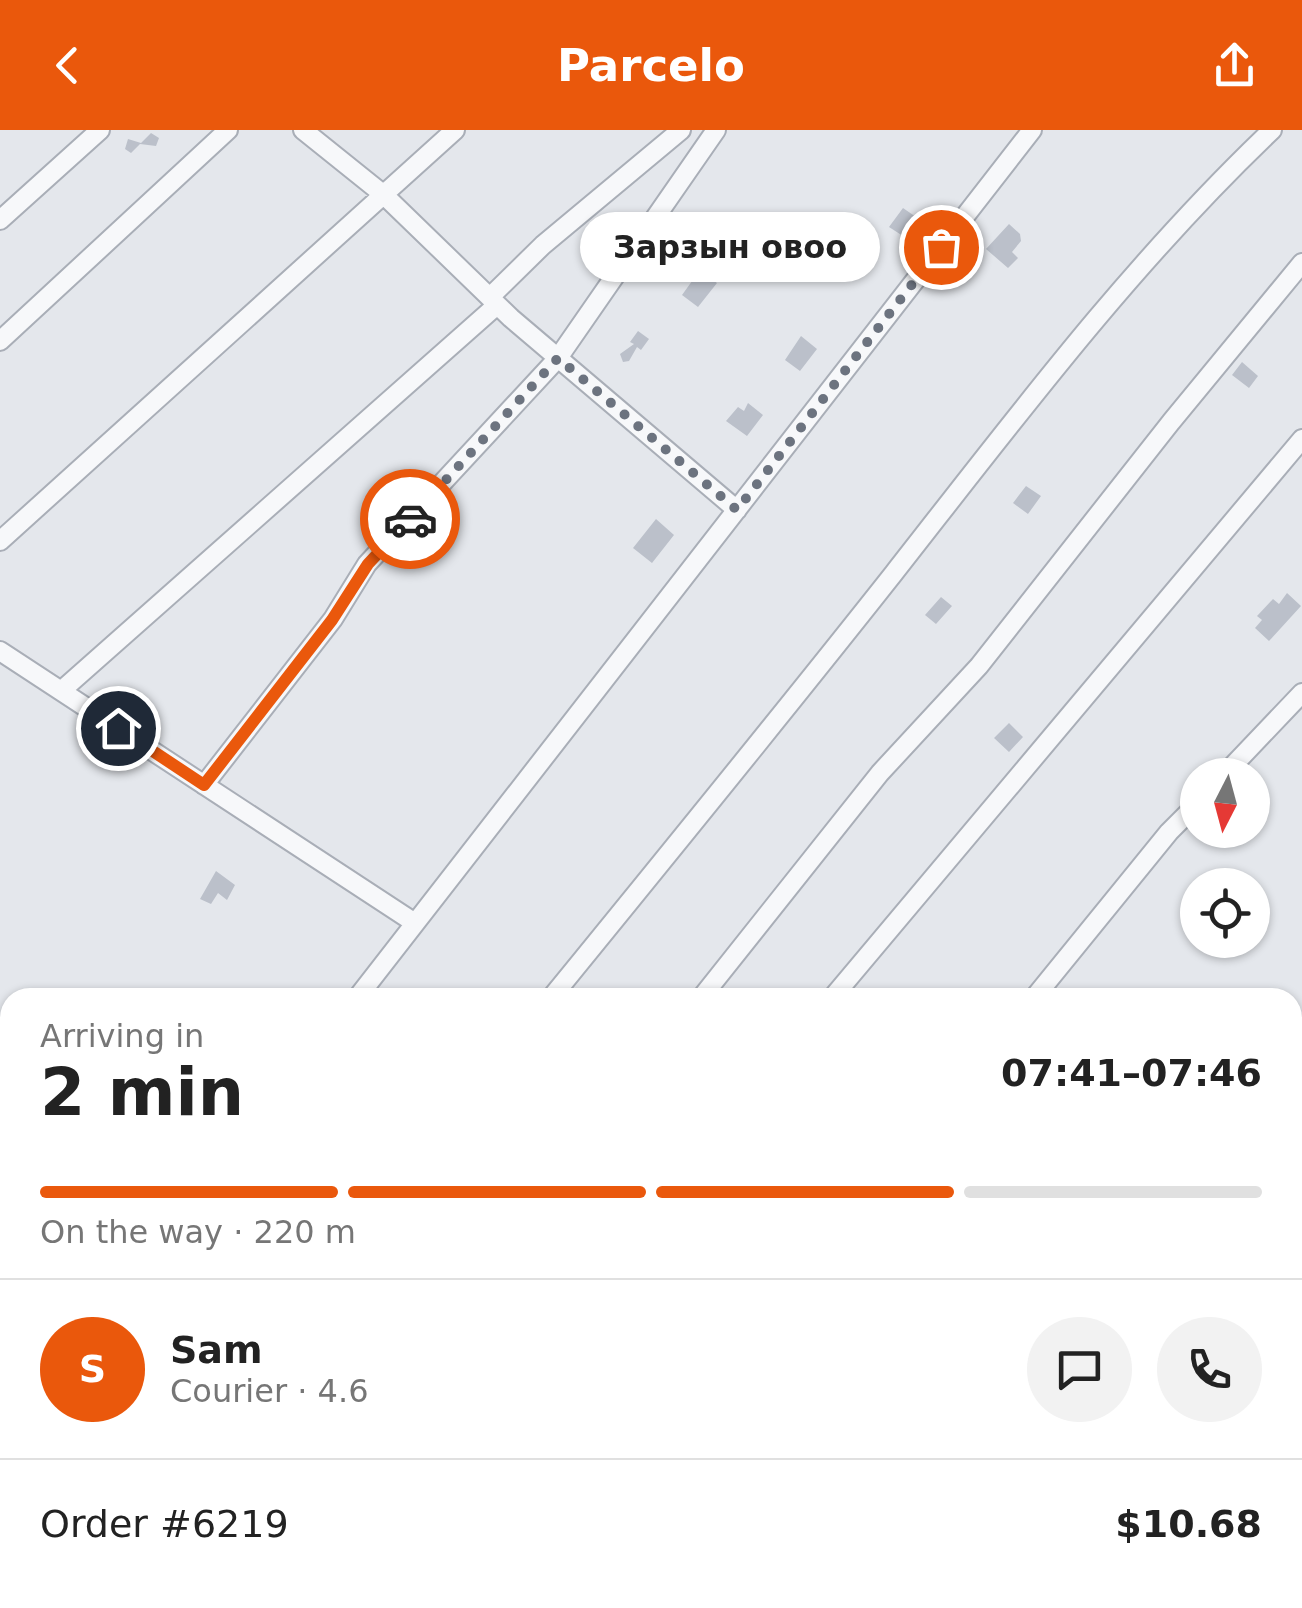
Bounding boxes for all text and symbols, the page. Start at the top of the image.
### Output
icon: back [40,38,95,93]
icon: share [1207,38,1262,93]
text: Parcelo [557,39,745,92]
pin [899,205,984,290]
callout: Зарзын овоо [581,212,881,282]
icon: bag [914,220,969,275]
text: Зарзын овоо [613,228,847,266]
courier [360,469,460,569]
icon: car [383,492,438,547]
pin [76,686,161,771]
icon: home [91,701,146,756]
north arrow [1180,758,1270,848]
map controls [1180,758,1270,958]
button: locate [1180,868,1270,958]
text: Arriving in [40,1017,204,1055]
text: 07:41–07:46 [1001,1051,1262,1095]
text: 2 min [40,1055,244,1130]
text: On the way · 220 m [40,1213,356,1251]
button: chat [1027,1317,1132,1422]
button: phone [1157,1317,1262,1422]
text: Sam [170,1328,263,1372]
text: S [79,1347,106,1391]
text: Courier · 4.6 [170,1372,369,1410]
text: Order #6219 [40,1502,289,1546]
text: $10.68 [1115,1502,1262,1546]

